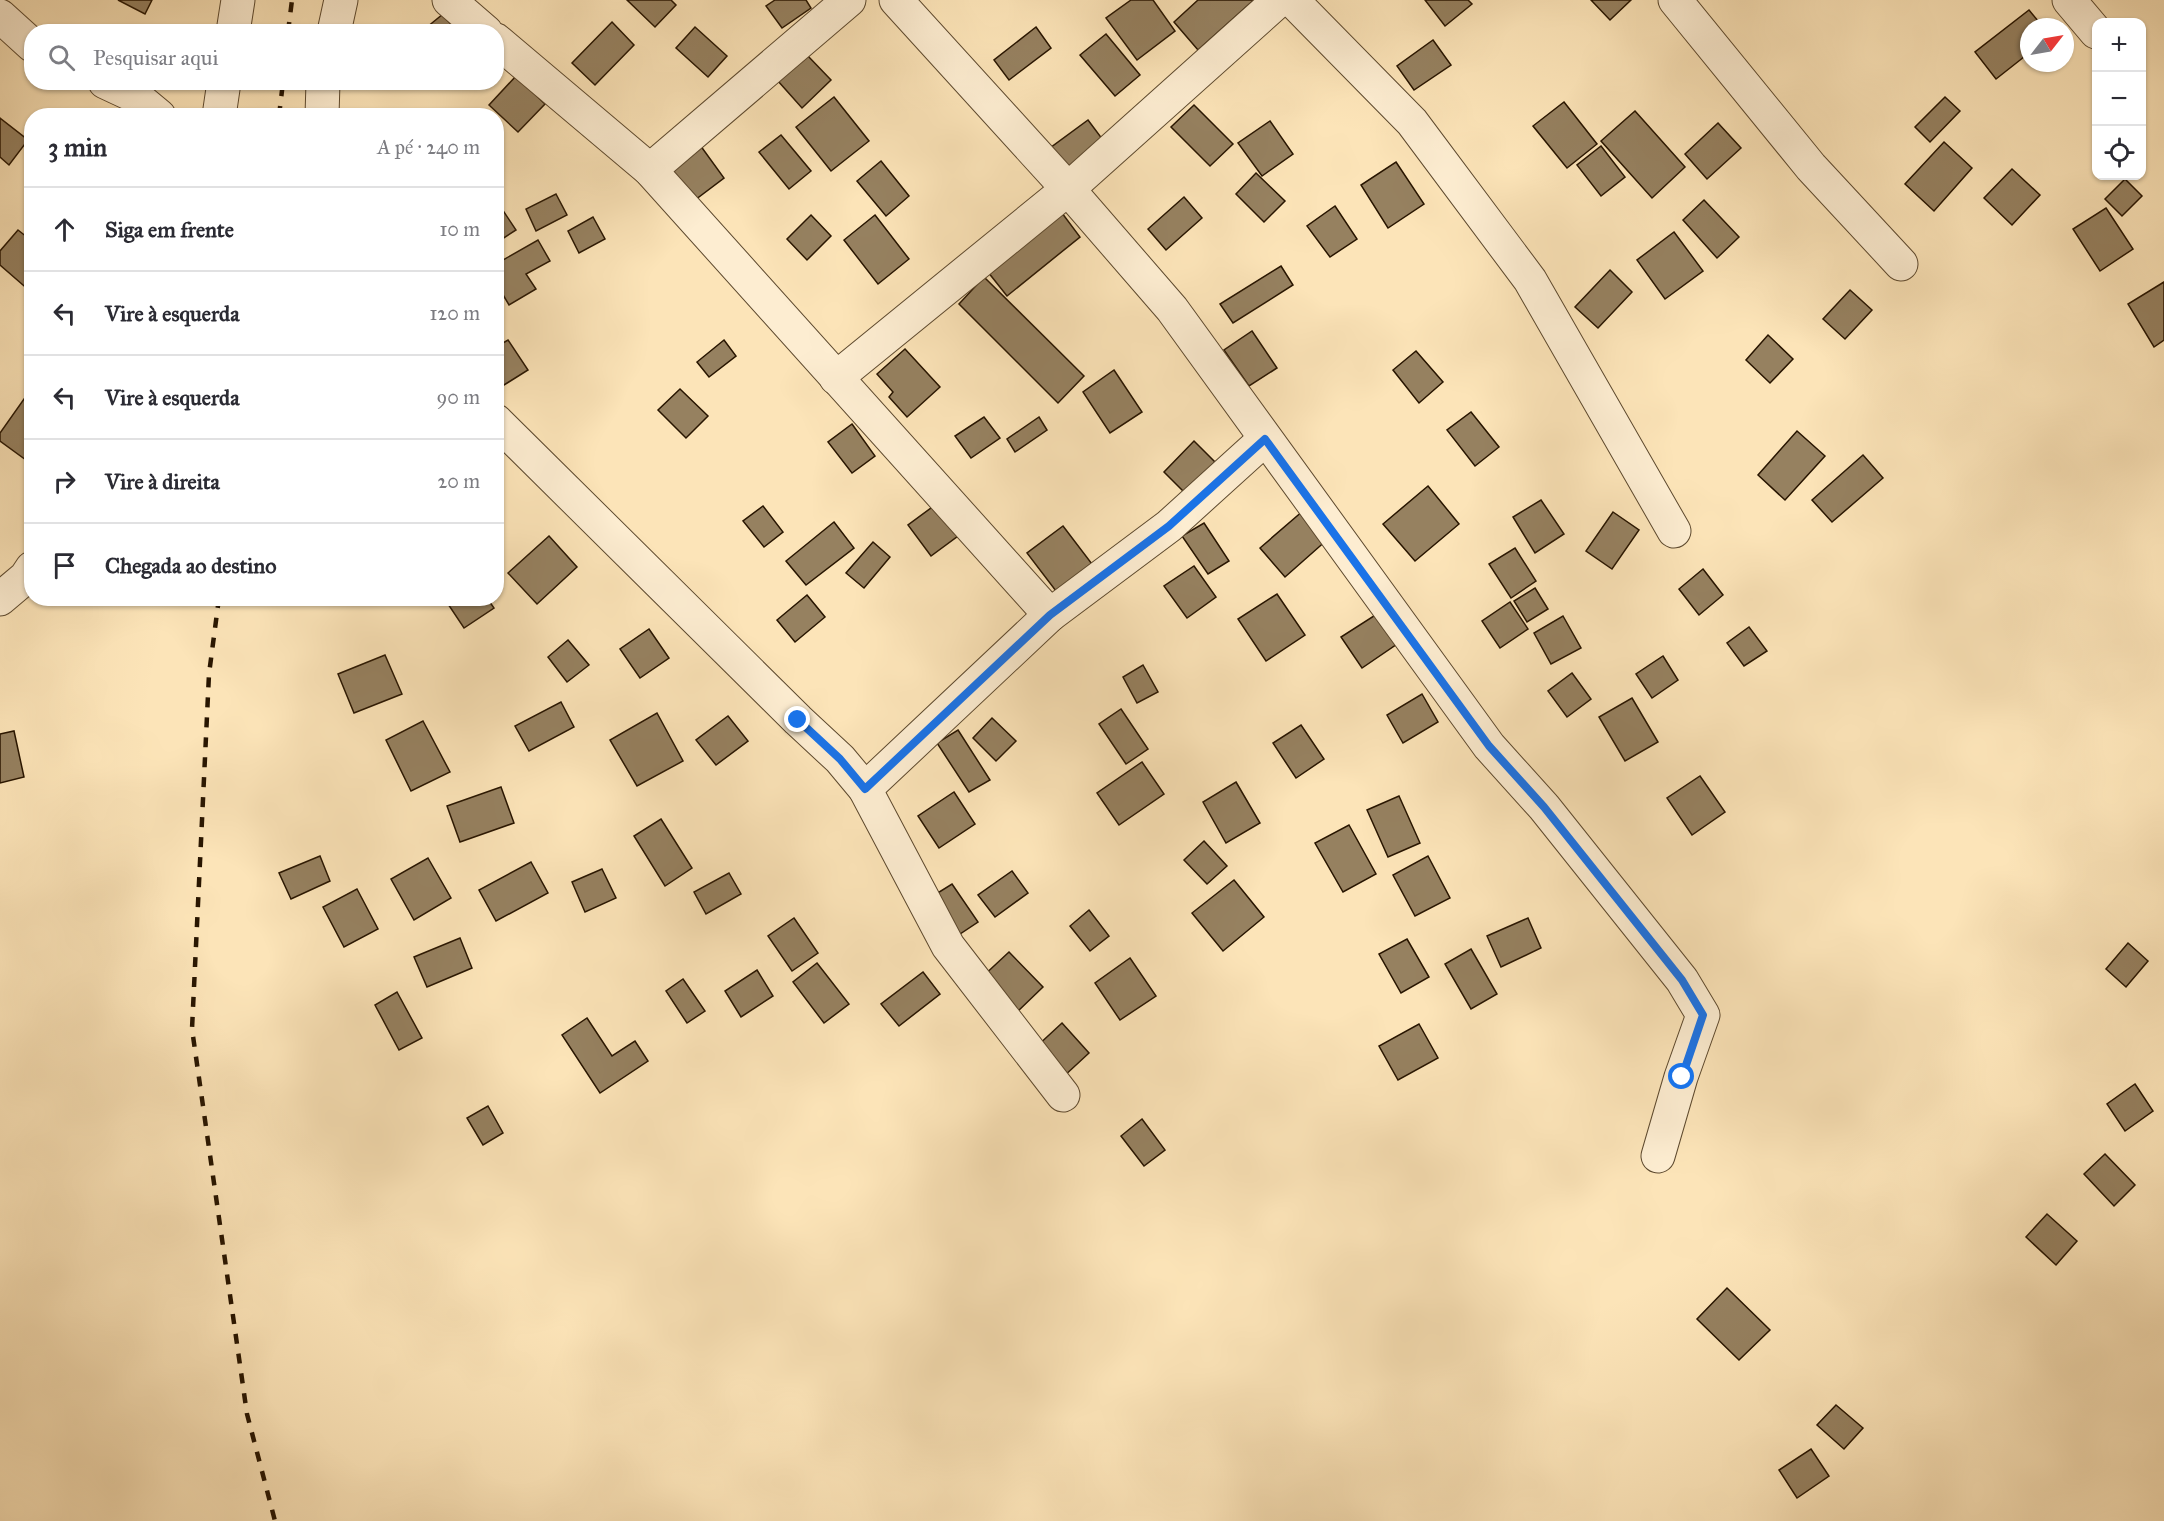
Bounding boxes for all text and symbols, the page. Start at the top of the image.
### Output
north arrow [2020,18,2074,72]
map controls [2092,18,2146,180]
button: + [2092,18,2146,72]
search box [24,24,504,90]
icon: search [45,41,78,74]
text: Pesquisar aqui [93,44,218,71]
button: − [2092,72,2146,126]
button: locate [2092,126,2146,180]
text: 3 min [48,131,107,163]
text: A pé · 240 m [377,135,480,159]
icon: ahead [48,213,81,246]
text: Siga em frente [105,216,234,243]
text: 10 m [439,217,480,241]
icon: left [48,297,81,330]
text: Vire à esquerda [105,300,239,327]
text: 120 m [429,301,480,325]
icon: left [48,381,81,414]
text: Vire à esquerda [105,384,239,411]
text: 90 m [437,385,480,409]
icon: right [48,465,81,498]
text: Vire à direita [105,468,220,495]
text: 20 m [437,469,480,493]
icon: arrive [48,549,81,582]
text: Chegada ao destino [105,552,276,579]
route end [784,706,810,732]
route start [1668,1063,1694,1089]

